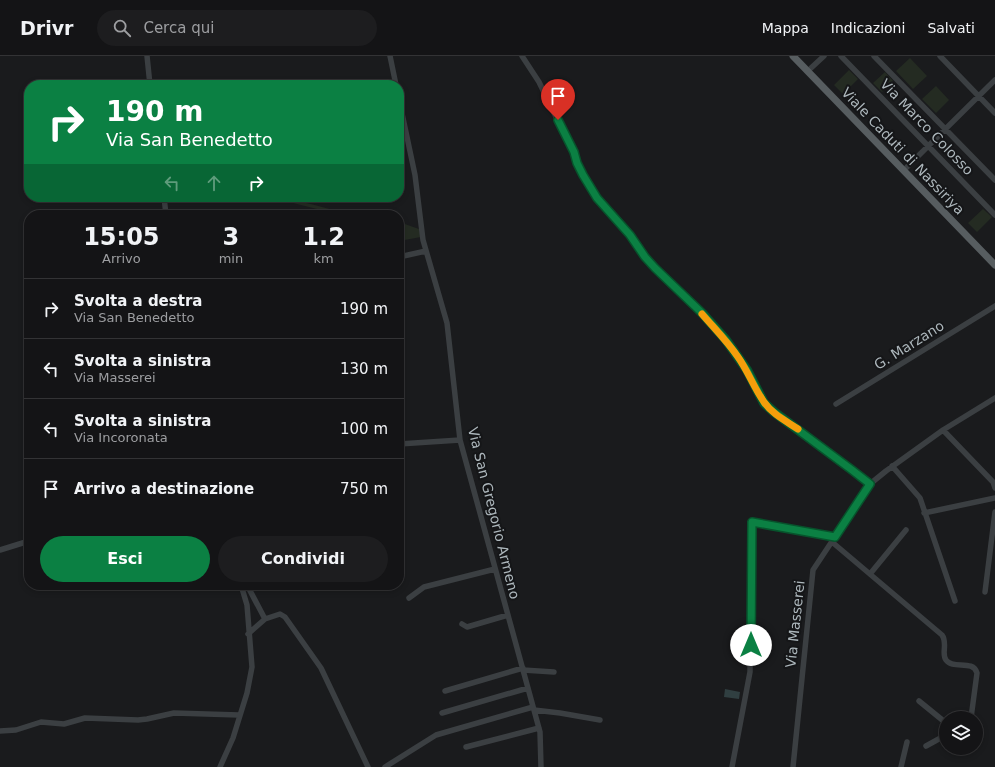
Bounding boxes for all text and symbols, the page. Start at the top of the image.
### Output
search box [97,10,377,46]
text: Drivr [20,17,73,39]
icon: search [111,17,133,39]
text: Cerca qui [143,19,214,37]
text: Mappa [762,20,809,36]
text: Indicazioni [831,20,905,36]
text: Salvati [927,20,975,36]
street label: Via Marco Colosso [877,76,977,178]
pin [541,79,575,120]
street label: Viale Caduti di Nassiriya [838,84,968,218]
icon: arrive [547,85,569,107]
text: 190 m [106,95,203,128]
icon: right [40,96,92,148]
text: Via San Benedetto [106,129,273,150]
icon: left [161,172,183,194]
icon: ahead [203,172,225,194]
icon: right [245,172,267,194]
text: 15:05 [83,223,160,251]
text: 3 [223,223,239,251]
text: 1.2 [302,223,345,251]
text: Arrivo [102,251,141,266]
text: min [219,251,243,266]
text: km [314,251,334,266]
text: Svolta a destra [74,292,202,310]
icon: right [40,298,62,320]
text: 190 m [340,300,388,318]
text: Via San Benedetto [74,310,194,325]
street label: G. Marzano [871,317,947,373]
text: Svolta a sinistra [74,352,211,370]
icon: left [40,358,62,380]
text: 130 m [340,360,388,378]
text: Via Masserei [74,370,156,385]
text: Svolta a sinistra [74,412,211,430]
icon: left [40,418,62,440]
text: 100 m [340,420,388,438]
street label: Via San Gregorio Armeno [465,425,523,601]
text: Via Incoronata [74,430,168,445]
icon: arrive [40,478,62,500]
text: Arrivo a destinazione [74,480,254,498]
text: 750 m [340,480,388,498]
button: Esci [40,536,210,582]
button: Condividi [218,536,388,582]
street label: Via Masserei [782,579,808,669]
position arrow [730,624,772,666]
map controls [939,711,983,755]
button: layers [939,711,983,755]

